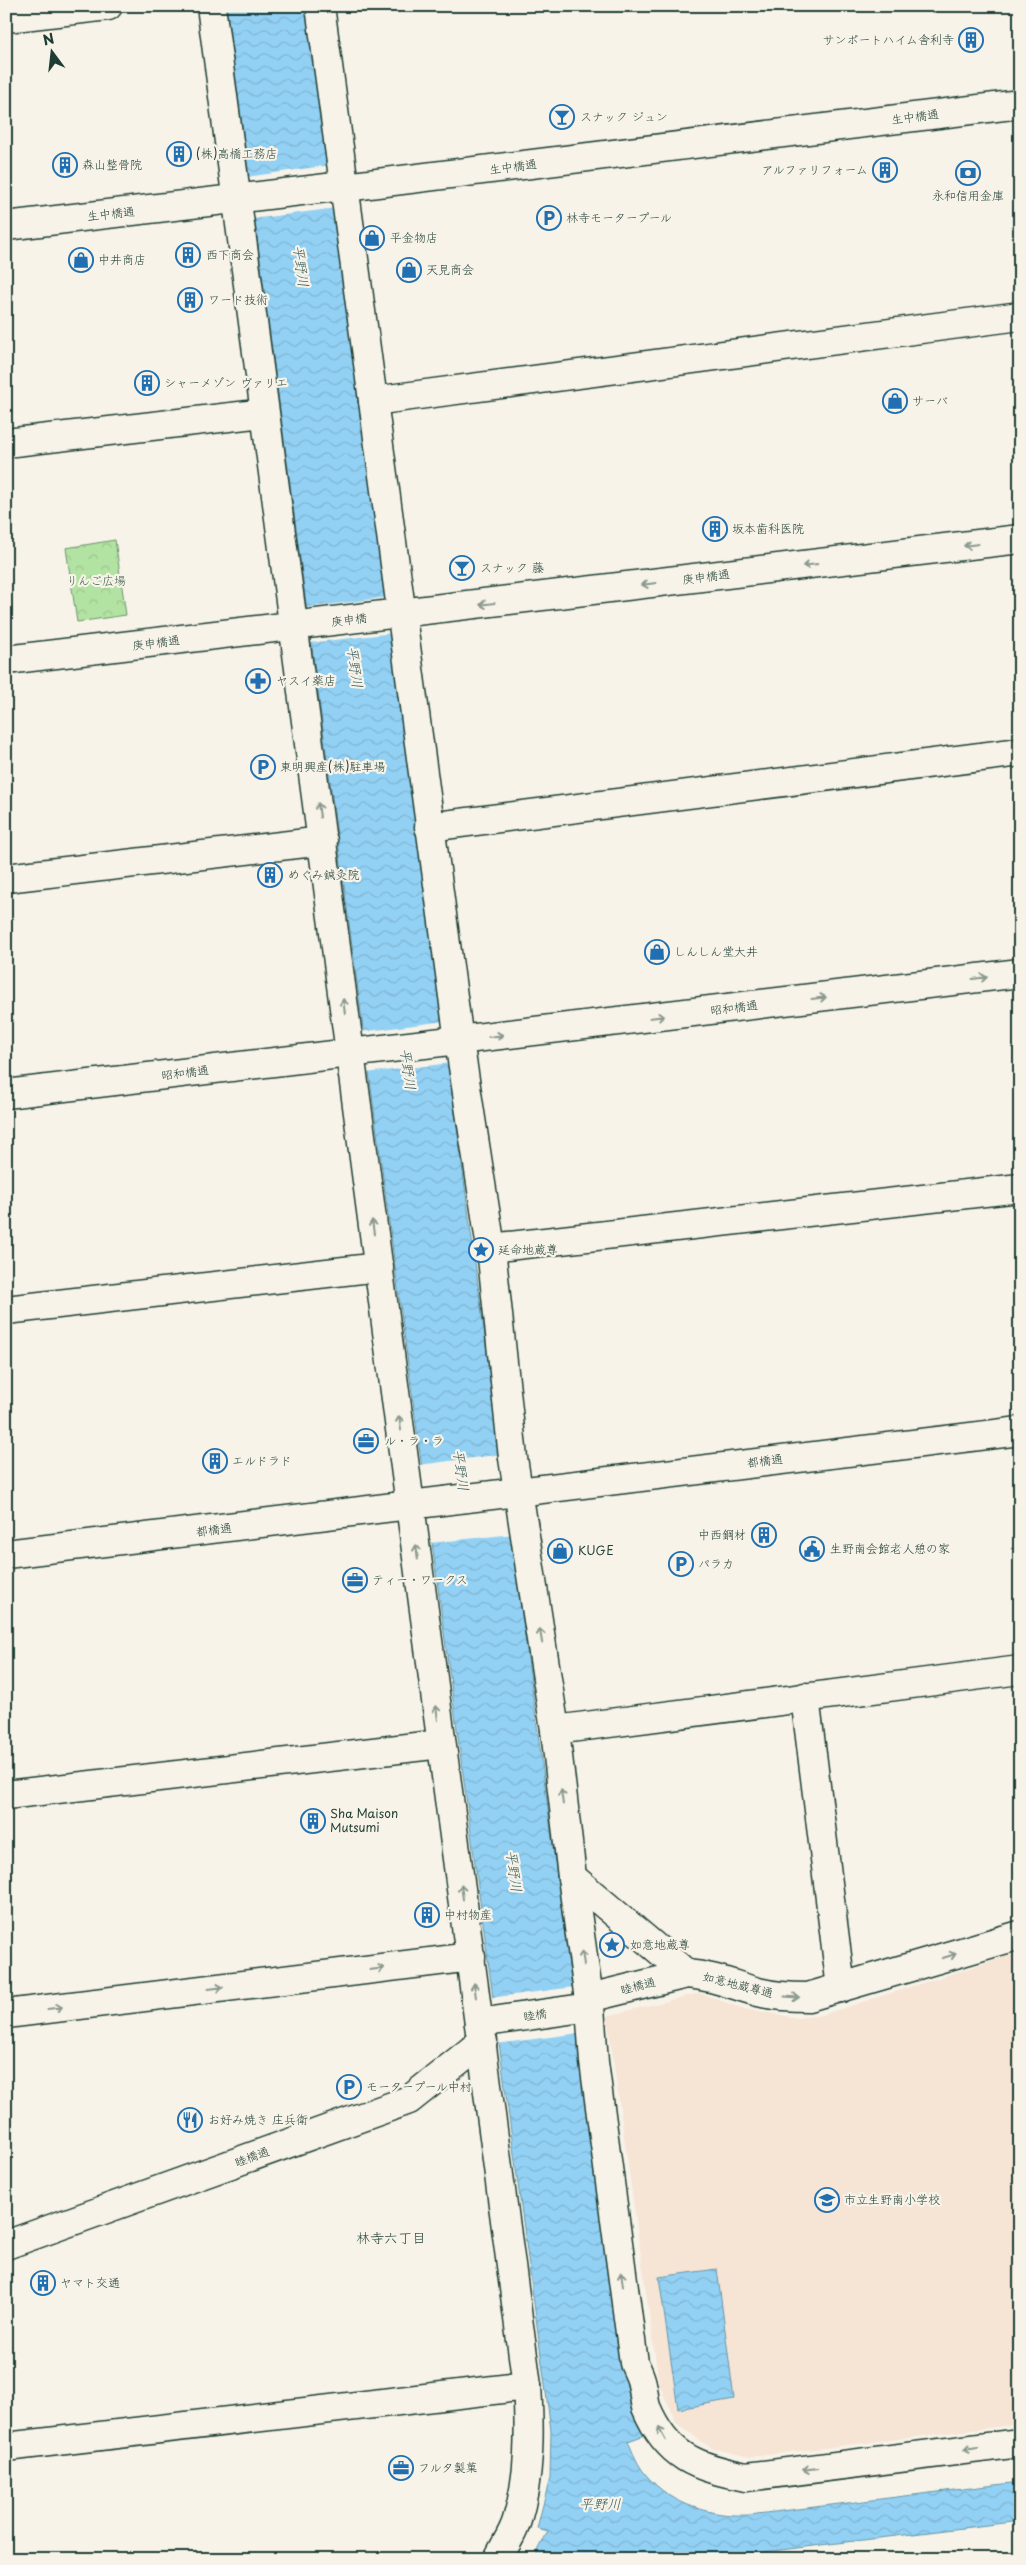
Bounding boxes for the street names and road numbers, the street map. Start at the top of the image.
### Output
street label: 生中橋通 [890,104,940,128]
street label: 生中橋通 [488,154,538,178]
street label: 生中橋通 [86,202,136,224]
street label: 庚申橋通 [681,564,731,588]
street label: 庚申橋 [330,608,368,630]
street label: 庚申橋通 [131,630,181,654]
street label: 昭和橋通 [709,995,759,1019]
street label: 昭和橋通 [160,1060,210,1084]
street label: 都橋通 [746,1449,784,1471]
street label: 都橋通 [195,1518,233,1540]
street label: 如意地蔵尊通 [701,1967,775,2001]
street label: 睦橋通 [618,1972,657,1998]
street label: 睦橋 [522,2003,548,2025]
street label: 睦橋通 [232,2141,272,2171]

